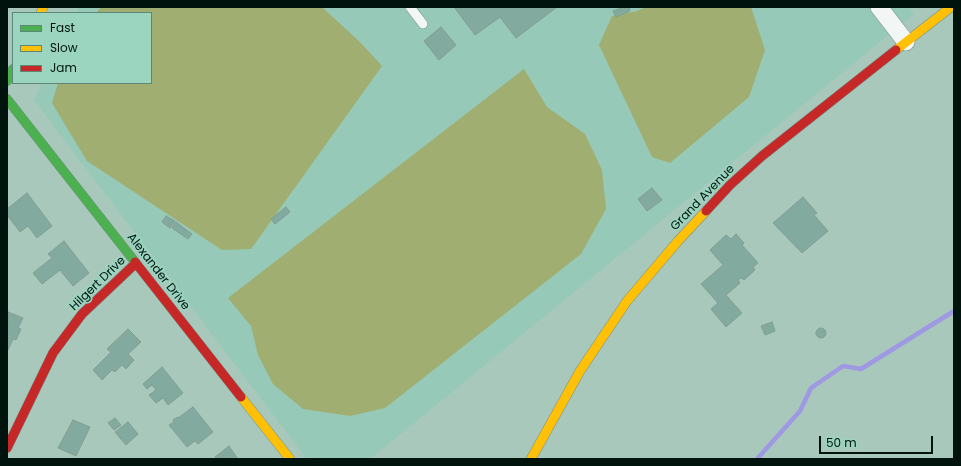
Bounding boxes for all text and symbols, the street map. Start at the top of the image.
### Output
legend [12,12,152,84]
text: Fast [50,19,75,36]
text: Slow [50,39,78,56]
text: Jam [50,59,77,76]
street label: Grand Avenue [668,162,738,234]
street label: Alexander Drive [124,231,192,313]
street label: Hilgert Drive [67,254,129,314]
scale bar [821,428,935,454]
text: 50 m [826,434,857,451]

